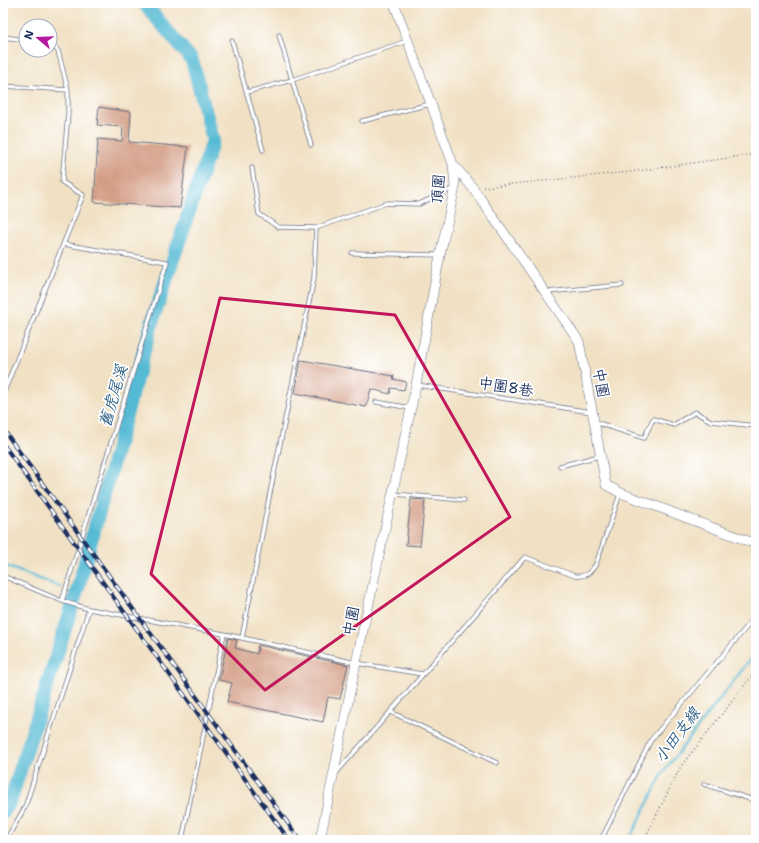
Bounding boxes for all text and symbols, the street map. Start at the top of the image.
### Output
north arrow [18,18,58,58]
text: N [21,28,38,41]
street label: 頂圍 [426,173,450,205]
water label: 舊虎尾溪 [94,361,132,430]
street label: 中圍 [589,366,613,400]
street label: 中圍8巷 [477,373,535,401]
street label: 中圍 [338,604,364,638]
water label: 小田支線 [649,702,705,767]

